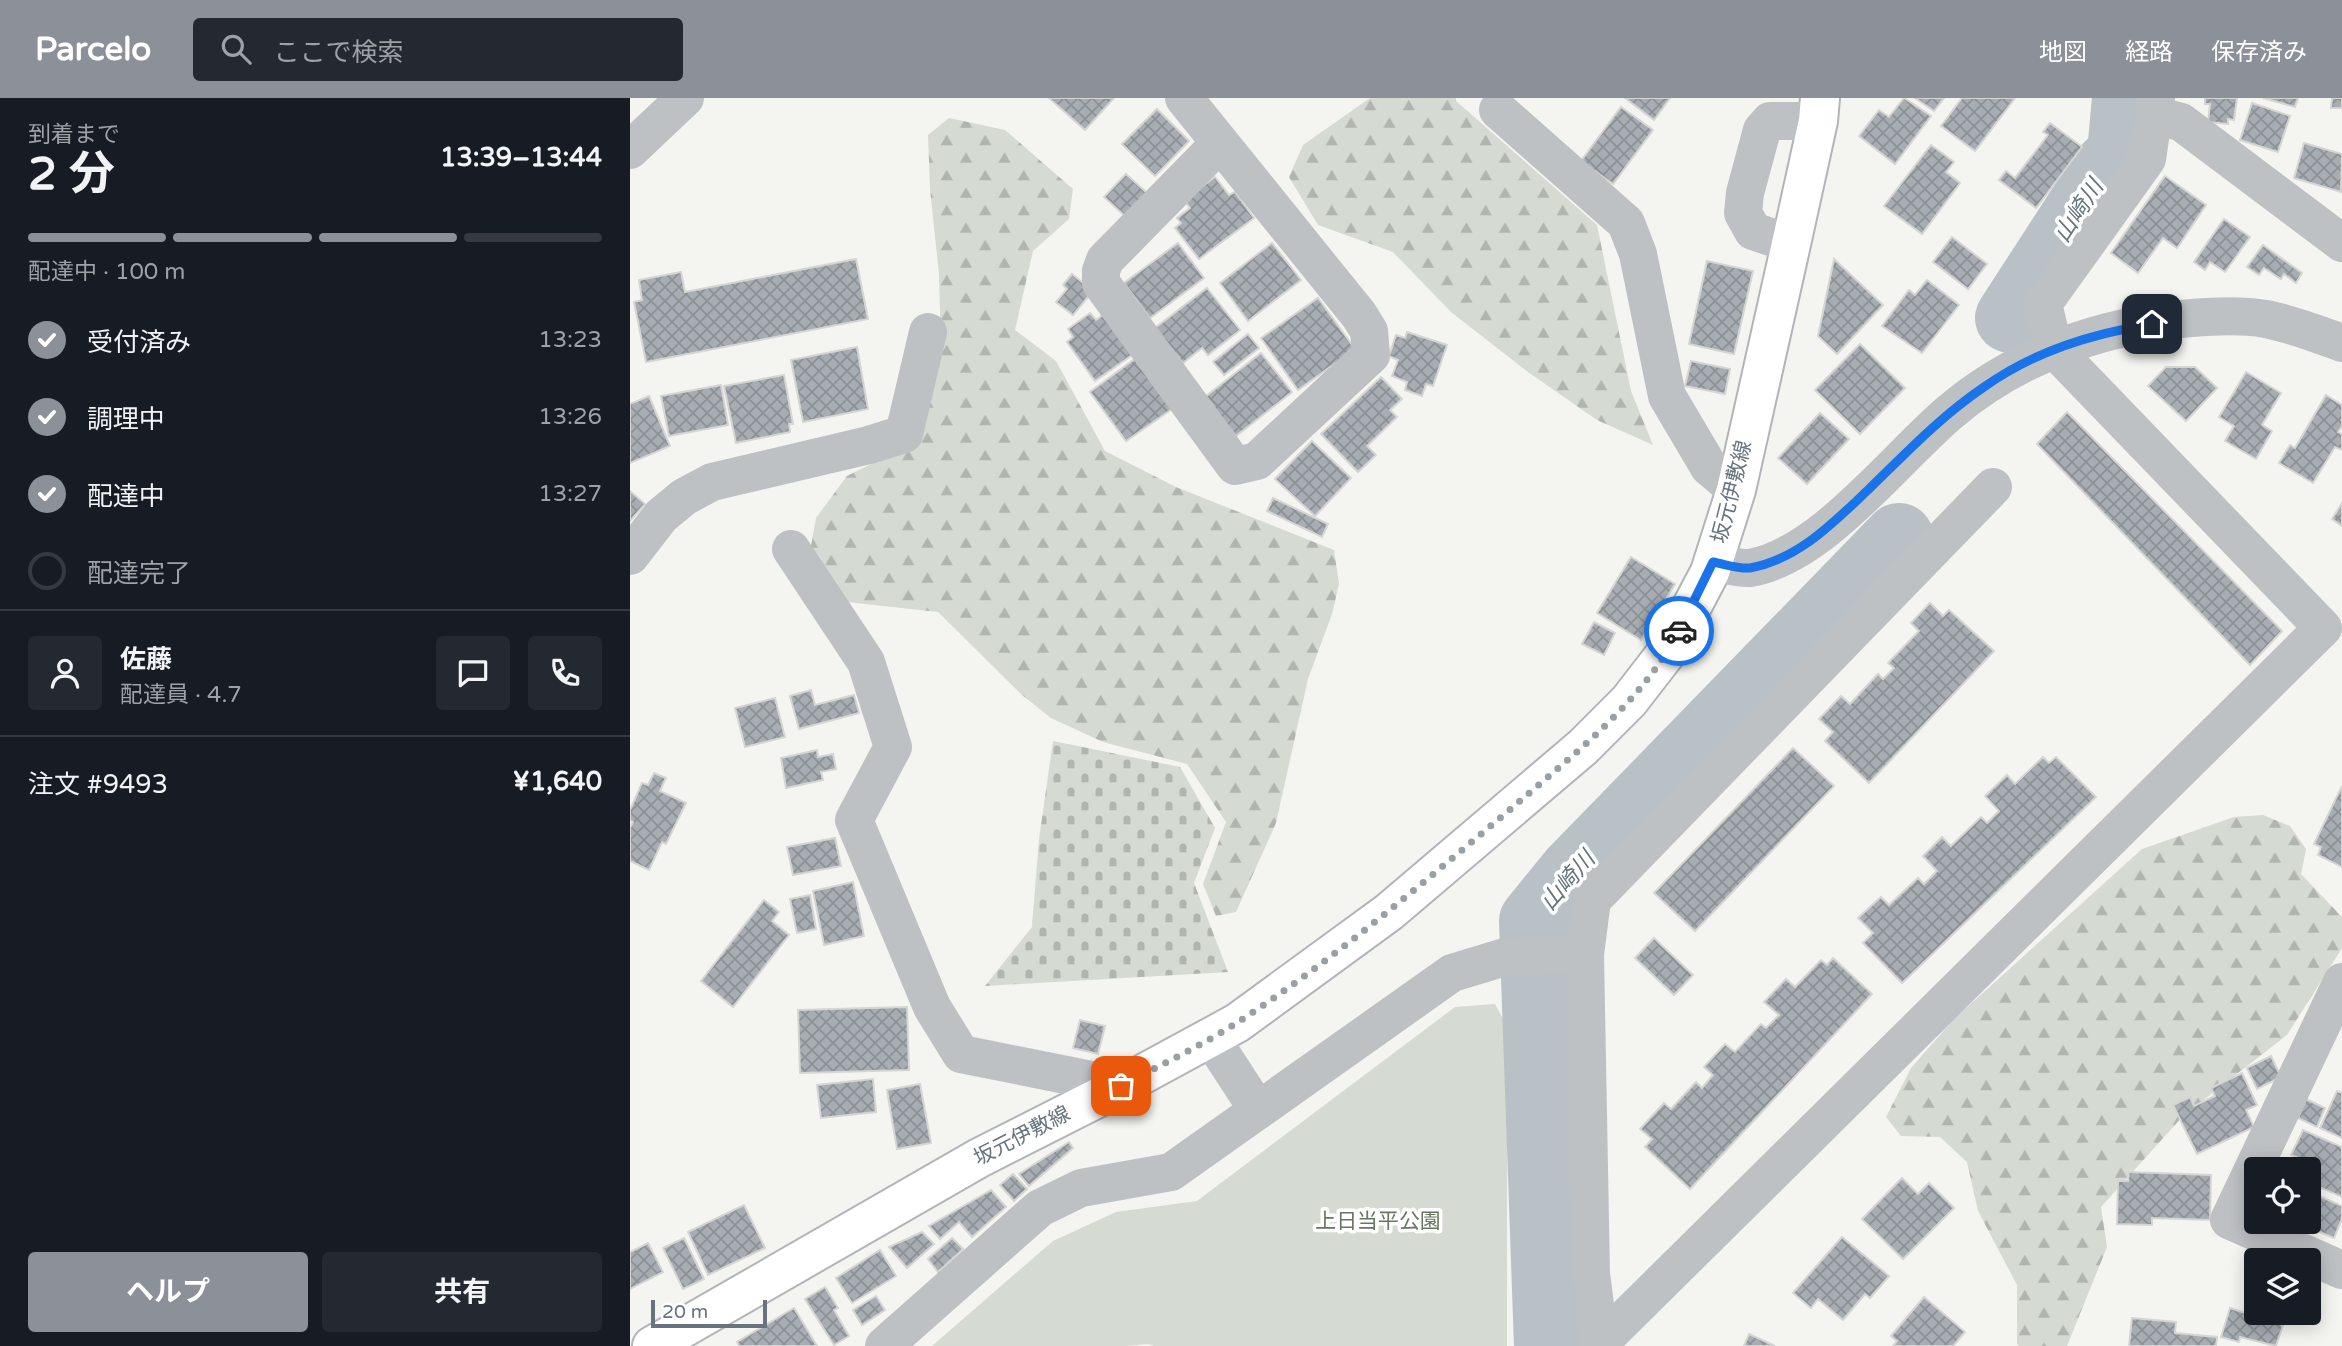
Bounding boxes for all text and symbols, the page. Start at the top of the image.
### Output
search box [193,18,683,81]
text: Parcelo [35,30,151,69]
icon: search [217,30,255,68]
text: ここで検索 [273,37,403,68]
text: 地図 [2039,38,2087,67]
text: 経路 [2125,38,2173,67]
text: 保存済み [2211,38,2307,67]
text: 到着まで [28,121,120,149]
text: 13:39–13:44 [440,142,602,173]
text: 2 分 [28,147,115,202]
water label: 山崎川 [2048,172,2111,248]
text: 配達中 · 100 m [28,258,185,286]
pin [2122,294,2182,354]
icon: home [2133,305,2171,343]
icon: check [28,321,66,359]
text: 13:23 [538,326,602,354]
text: 受付済み [87,327,191,358]
icon: check [28,398,66,436]
text: 13:26 [538,403,602,431]
text: 調理中 [87,404,165,435]
street label: 坂元伊敷線 [1707,438,1757,546]
icon: check [28,475,66,513]
text: 13:27 [538,480,602,508]
text: 配達中 [87,481,165,512]
text: 配達完了 [87,558,191,589]
courier [1644,596,1714,666]
icon: car [1660,612,1698,650]
button: person [28,636,102,710]
button: chat [436,636,510,710]
button: phone [528,636,602,710]
text: 佐藤 [120,644,172,675]
text: 配達員 · 4.7 [120,681,242,709]
text: ¥1,640 [513,766,602,797]
text: 注文 #9493 [28,769,168,800]
water label: 山崎川 [1535,844,1603,916]
pin [1091,1056,1151,1116]
icon: bag [1102,1067,1140,1105]
street label: 坂元伊敷線 [970,1101,1074,1171]
map controls [2244,1157,2321,1325]
button: locate [2244,1157,2321,1234]
park label: 上日当平公園 [1315,1209,1441,1234]
button: layers [2244,1248,2321,1325]
button: ヘルプ [28,1252,308,1332]
button: 共有 [322,1252,602,1332]
scale bar [651,1297,766,1329]
text: 20 m [662,1301,708,1323]

